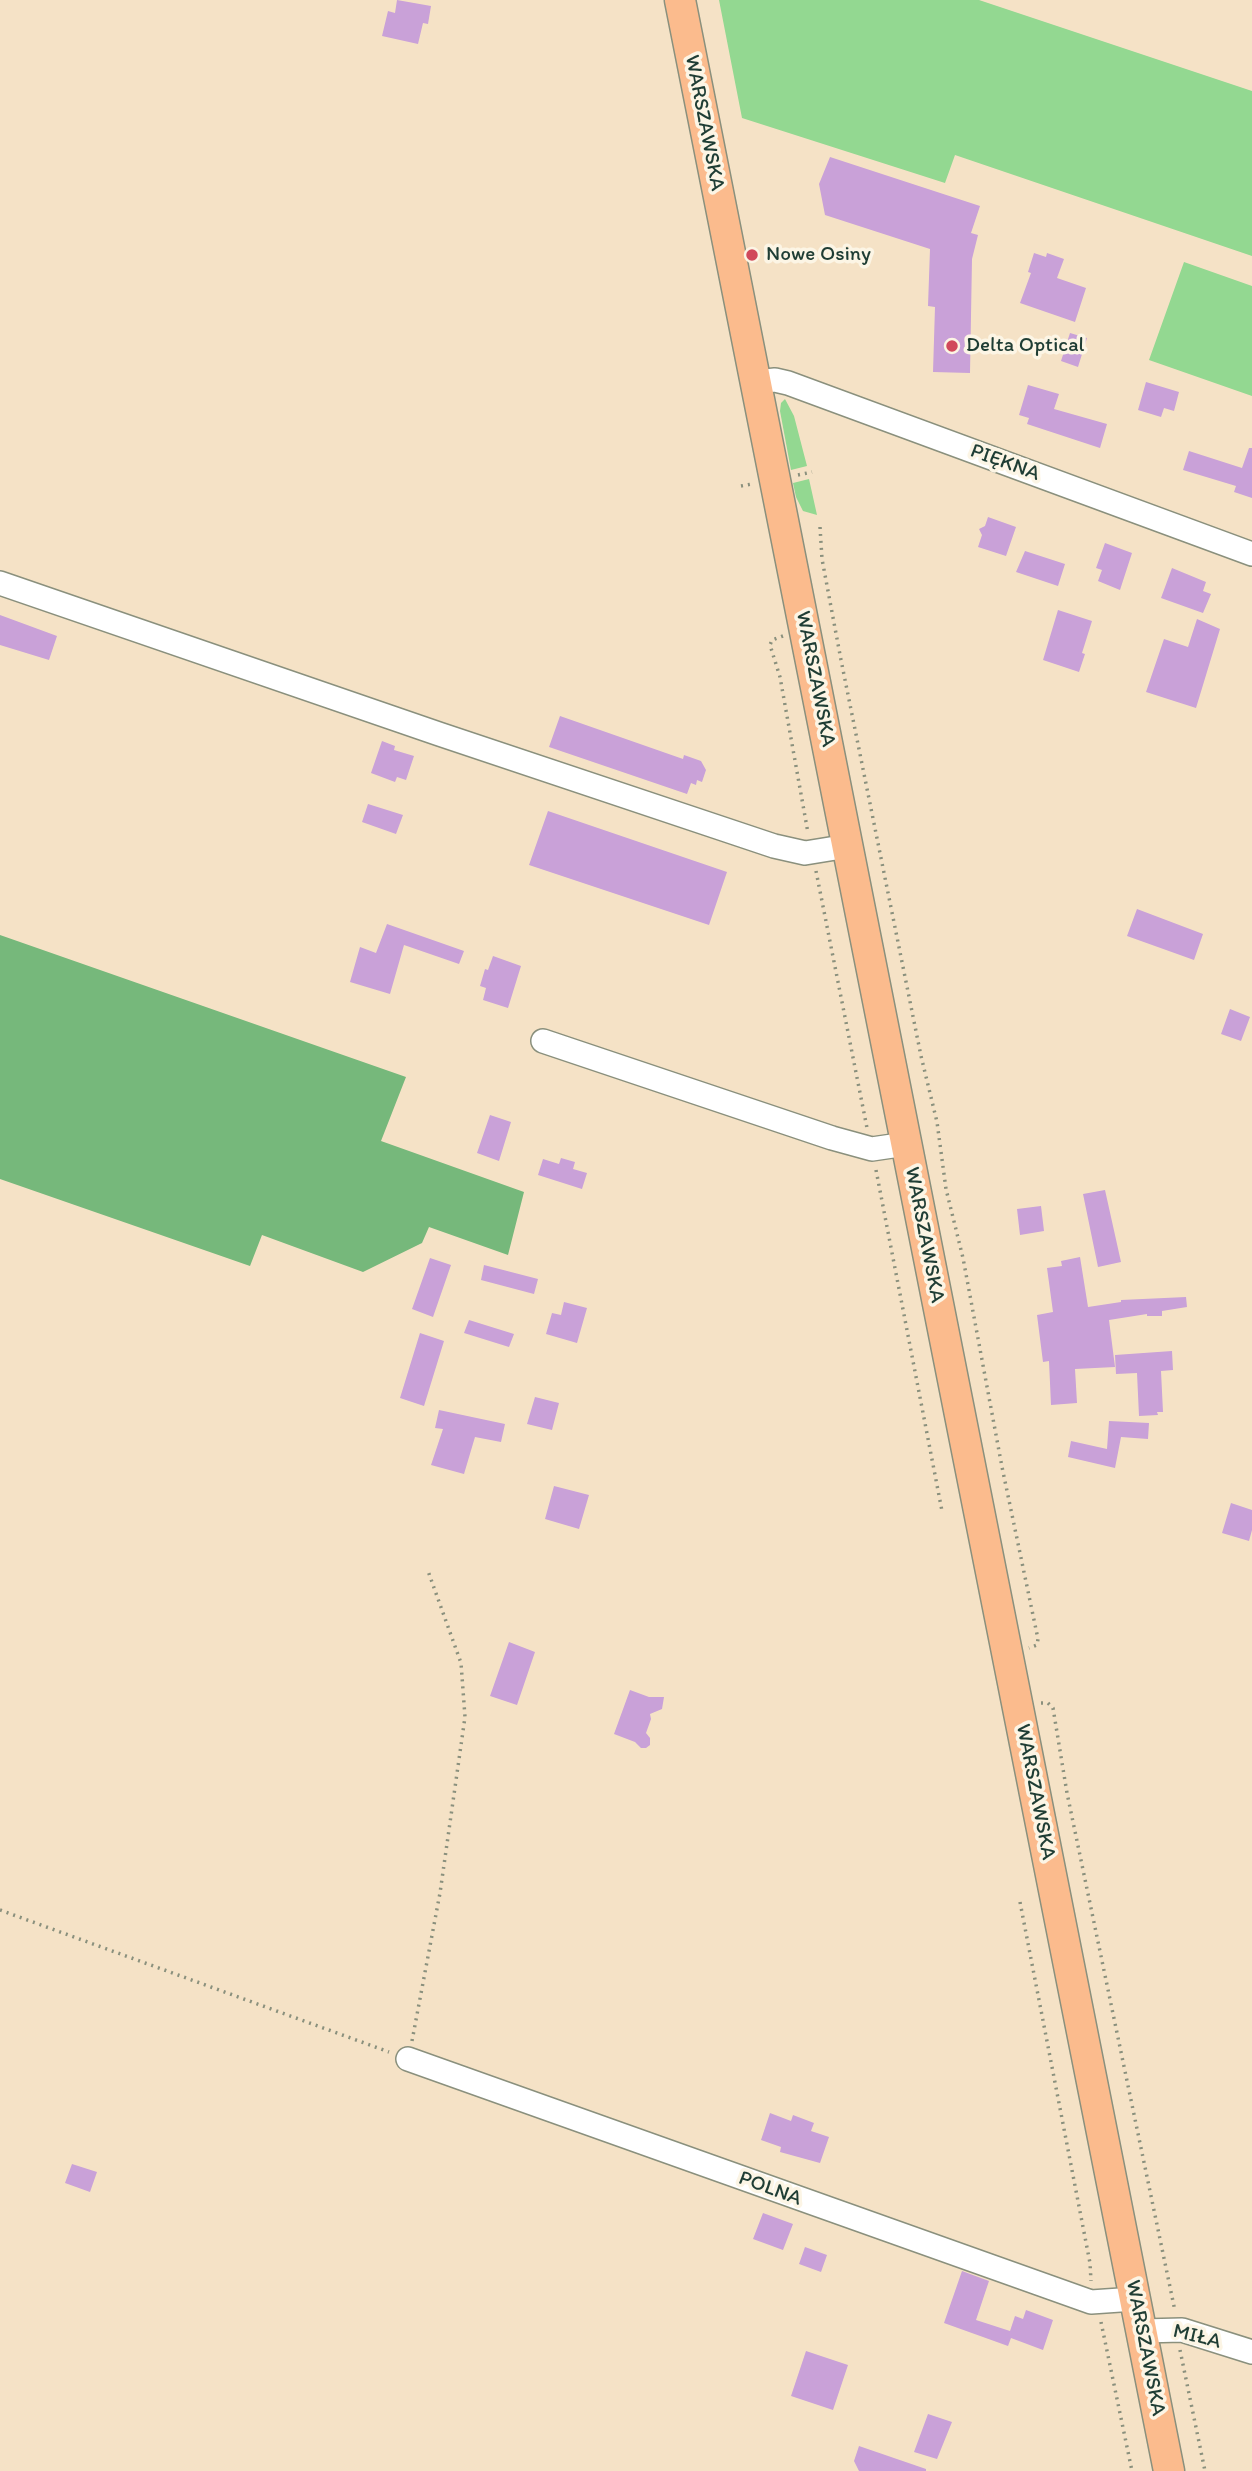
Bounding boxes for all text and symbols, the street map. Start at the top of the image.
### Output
street label: WARSZAWSKA [678,53,730,193]
place label: Nowe Osiny [766,242,871,268]
marker: Nowe Osiny [744,247,760,263]
place label: Delta Optical [966,333,1084,359]
marker: Delta Optical [944,338,960,354]
street label: PIĘKNA [967,439,1043,487]
street label: WARSZAWSKA [789,609,841,749]
street label: WARSZAWSKA [898,1165,950,1305]
street label: WARSZAWSKA [1009,1722,1061,1862]
street label: POLNA [735,2166,805,2212]
street label: WARSZAWSKA [1119,2278,1171,2418]
street label: MIŁA [1170,2319,1224,2355]

